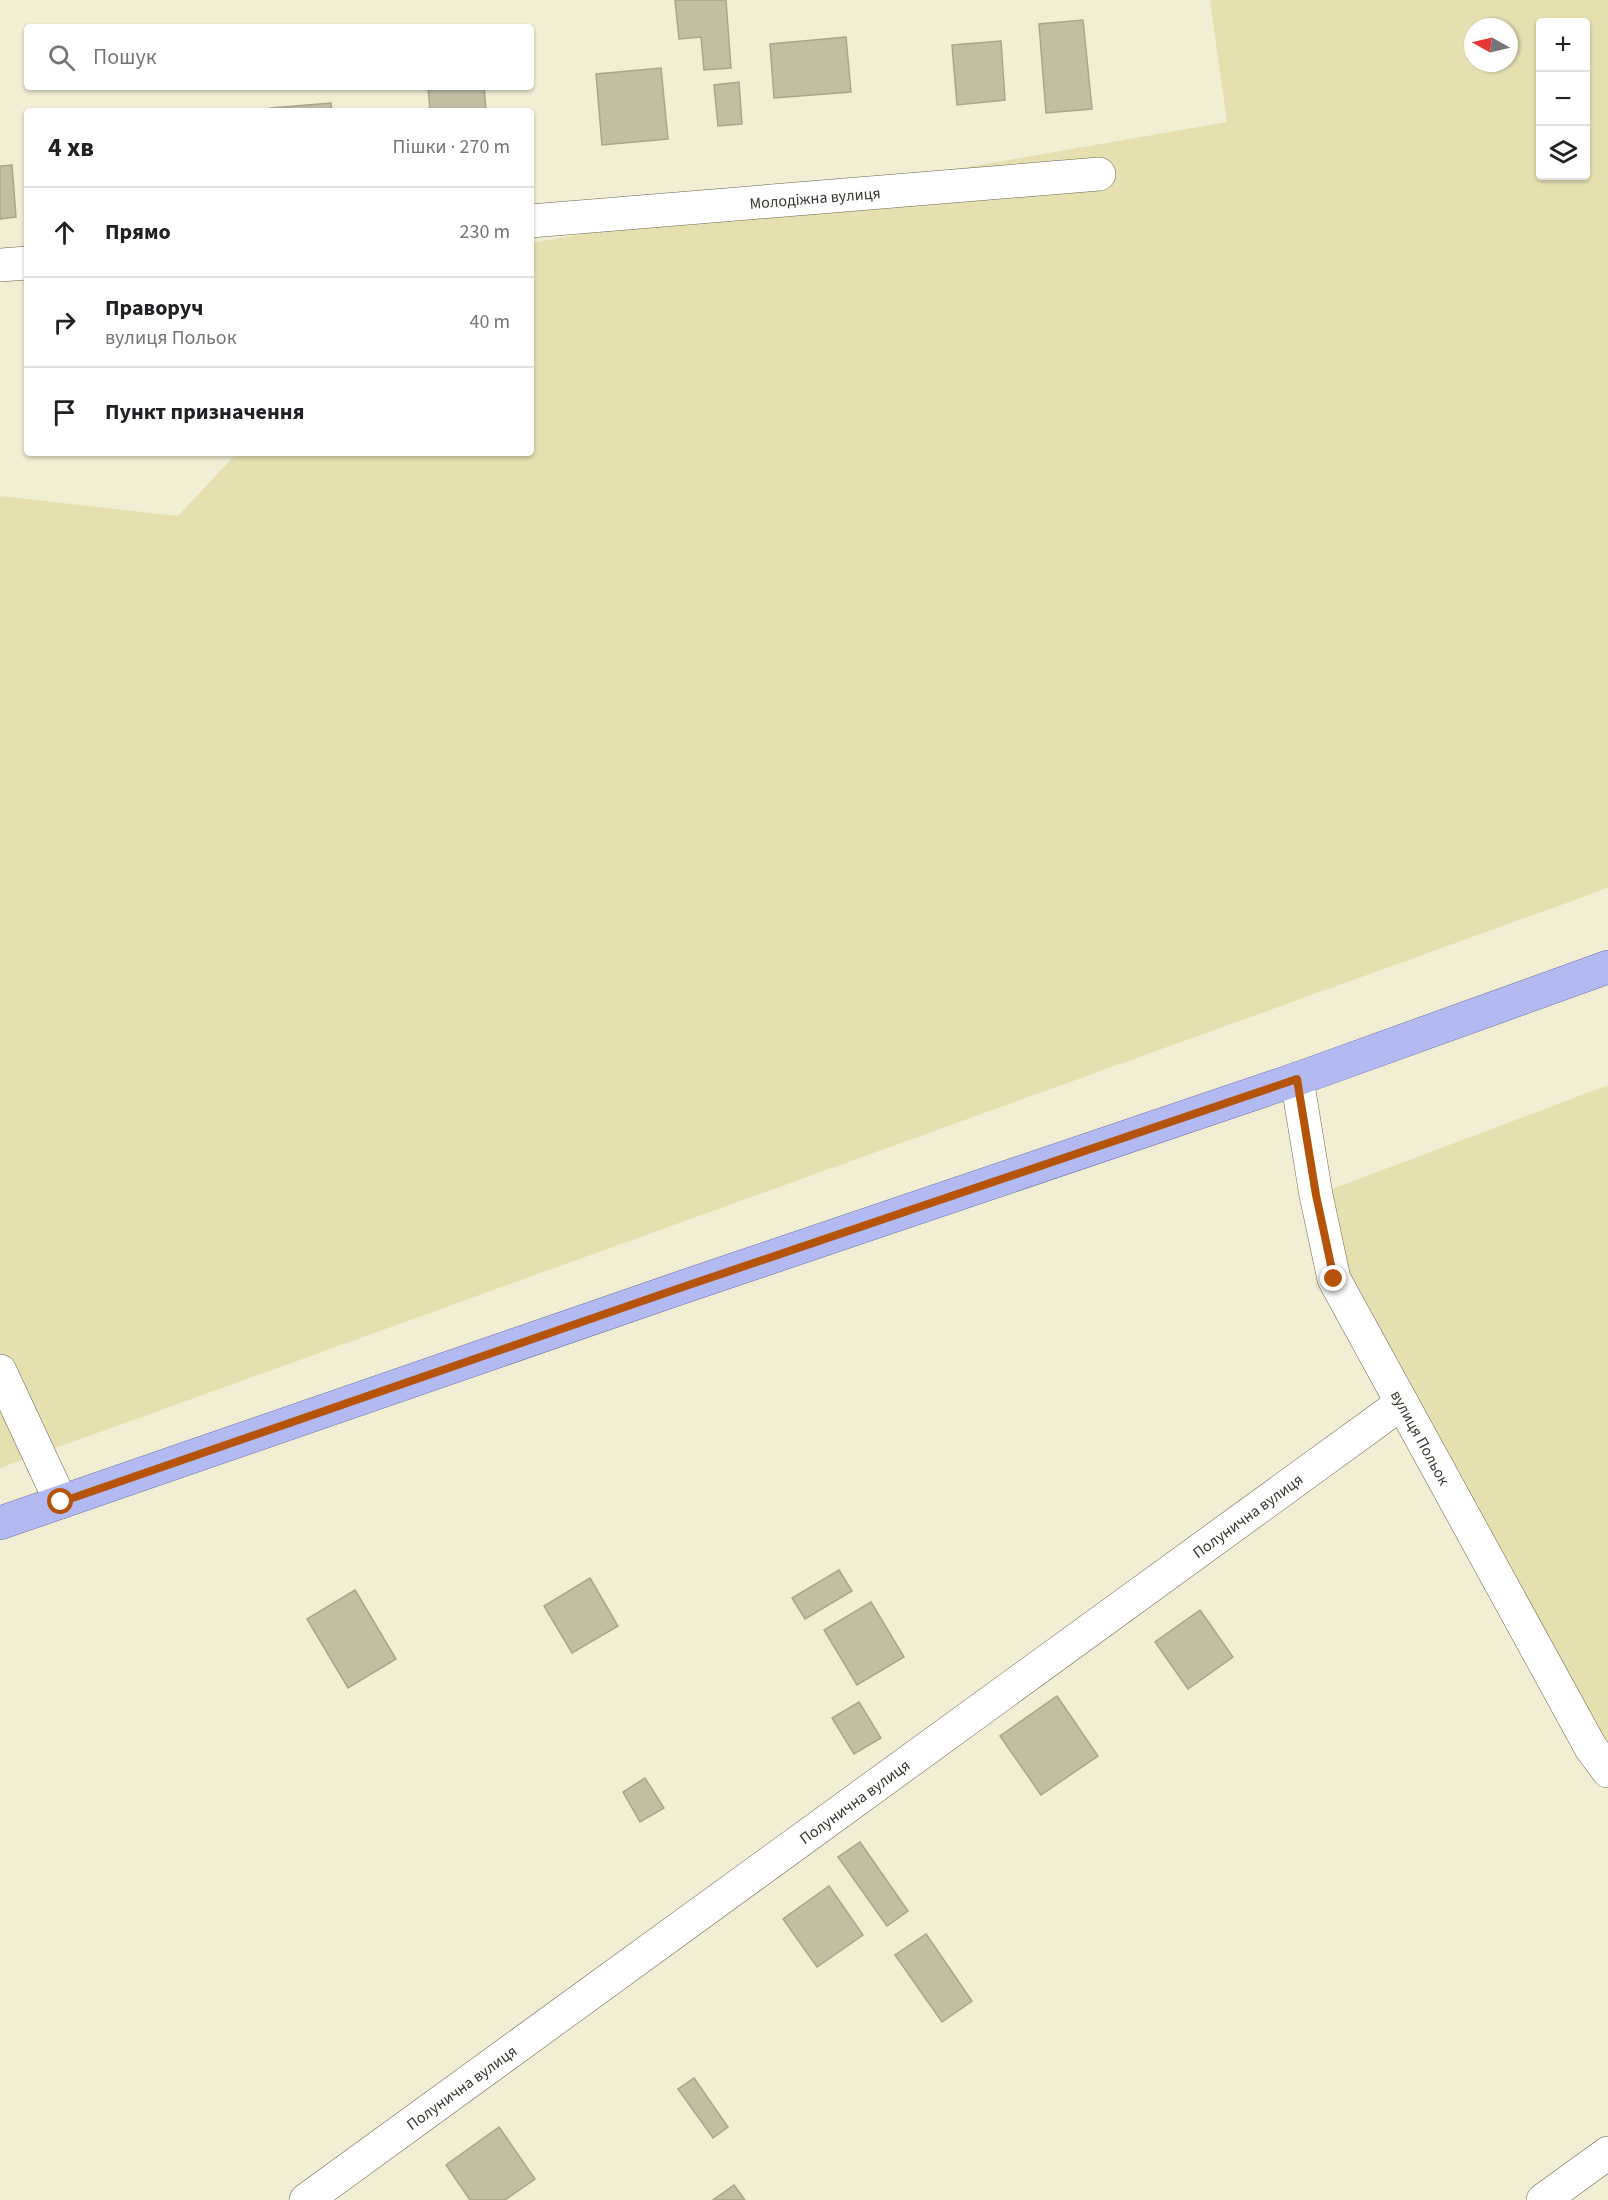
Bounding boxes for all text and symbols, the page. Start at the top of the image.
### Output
north arrow [1464,18,1518,72]
map controls [1536,18,1590,180]
button: + [1536,18,1590,72]
search box [24,24,534,90]
icon: search [45,41,78,74]
text: Пошук [93,41,157,73]
button: − [1536,72,1590,126]
button: layers [1536,126,1590,180]
text: 4 хв [48,129,94,166]
text: Пішки · 270 m [393,133,510,161]
street label: Молодіжна вулиця [749,182,882,215]
icon: ahead [48,216,81,249]
text: Прямо [105,216,171,248]
text: 230 m [460,218,510,246]
text: Праворуч [105,292,203,324]
icon: right [48,306,81,339]
text: 40 m [470,308,510,336]
text: вулиця Польок [105,324,237,352]
icon: arrive [48,396,81,429]
text: Пункт призначення [105,396,305,428]
route end [1320,1265,1346,1291]
street label: вулиця Польок [1385,1386,1455,1489]
street label: Полунична вулиця [1188,1469,1308,1564]
route start [47,1488,73,1514]
street label: Полунична вулиця [795,1754,915,1850]
street label: Полунична вулиця [402,2040,522,2136]

